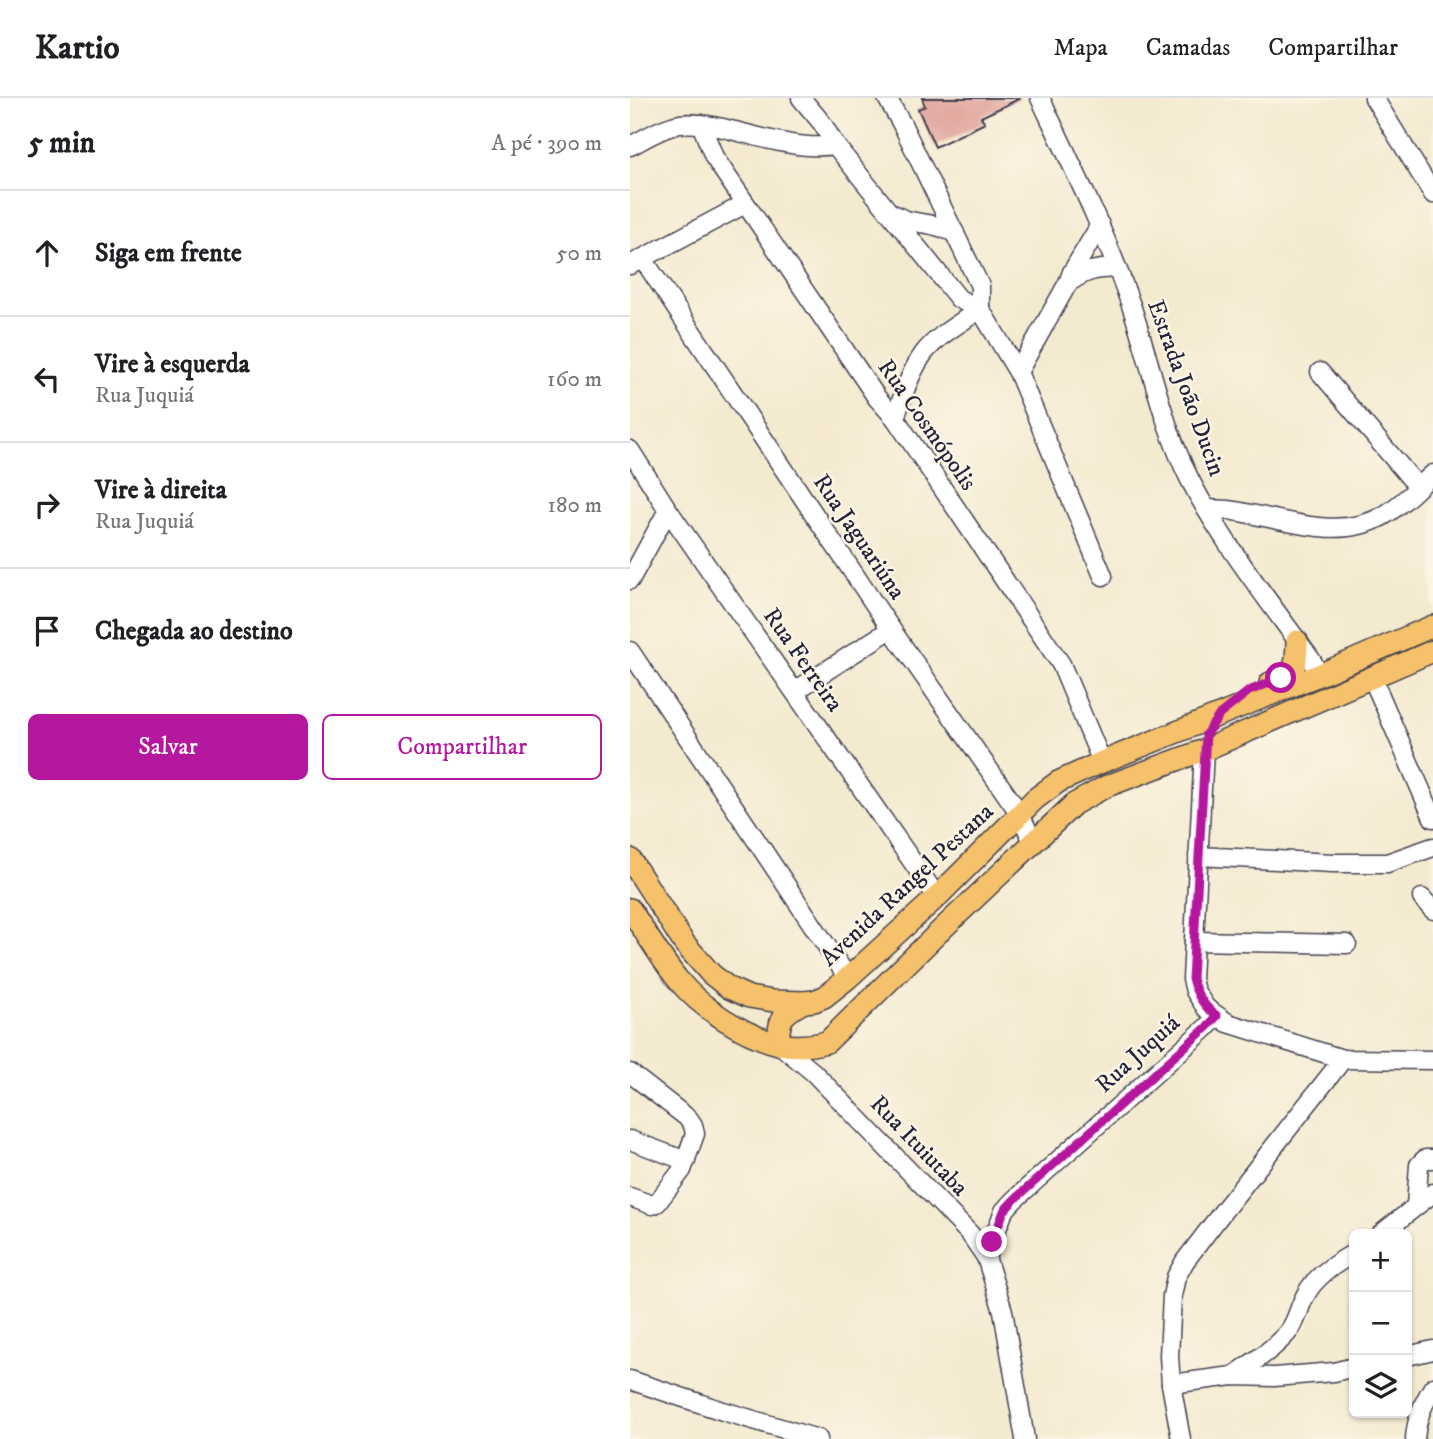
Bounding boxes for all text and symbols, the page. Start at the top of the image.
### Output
text: Kartio [35,28,120,69]
text: Mapa [1053,33,1108,63]
text: Camadas [1146,33,1230,63]
text: Compartilhar [1268,33,1398,63]
text: 5 min [28,125,95,162]
text: A pé · 390 m [491,129,602,158]
icon: ahead [28,234,66,272]
text: Siga em frente [95,237,242,270]
text: 50 m [556,239,602,268]
street label: Estrada João Ducin [1140,296,1232,481]
text: Vire à esquerda [95,348,250,381]
street label: Rua Cosmópolis [871,354,983,496]
icon: left [28,360,66,398]
text: 160 m [547,365,602,394]
text: Rua Juquiá [95,381,194,410]
street label: Rua Jaguariúna [806,469,912,606]
text: Vire à direita [95,474,227,507]
icon: right [28,486,66,524]
text: 180 m [547,491,602,520]
text: Rua Juquiá [95,507,194,536]
street label: Rua Ferreira [756,602,850,718]
icon: arrive [28,612,66,650]
text: Chegada ao destino [95,615,293,648]
route start [1265,662,1296,693]
button: Salvar [28,714,308,780]
button: Compartilhar [322,714,602,780]
street label: Avenida Rangel Pestana [814,796,1001,973]
street label: Rua Juquiá [1090,1008,1187,1100]
street label: Rua Ituiutaba [864,1089,975,1203]
route end [976,1226,1007,1257]
map controls [1349,1229,1412,1418]
button: + [1349,1229,1412,1292]
button: − [1349,1292,1412,1355]
button: layers [1349,1355,1412,1418]

